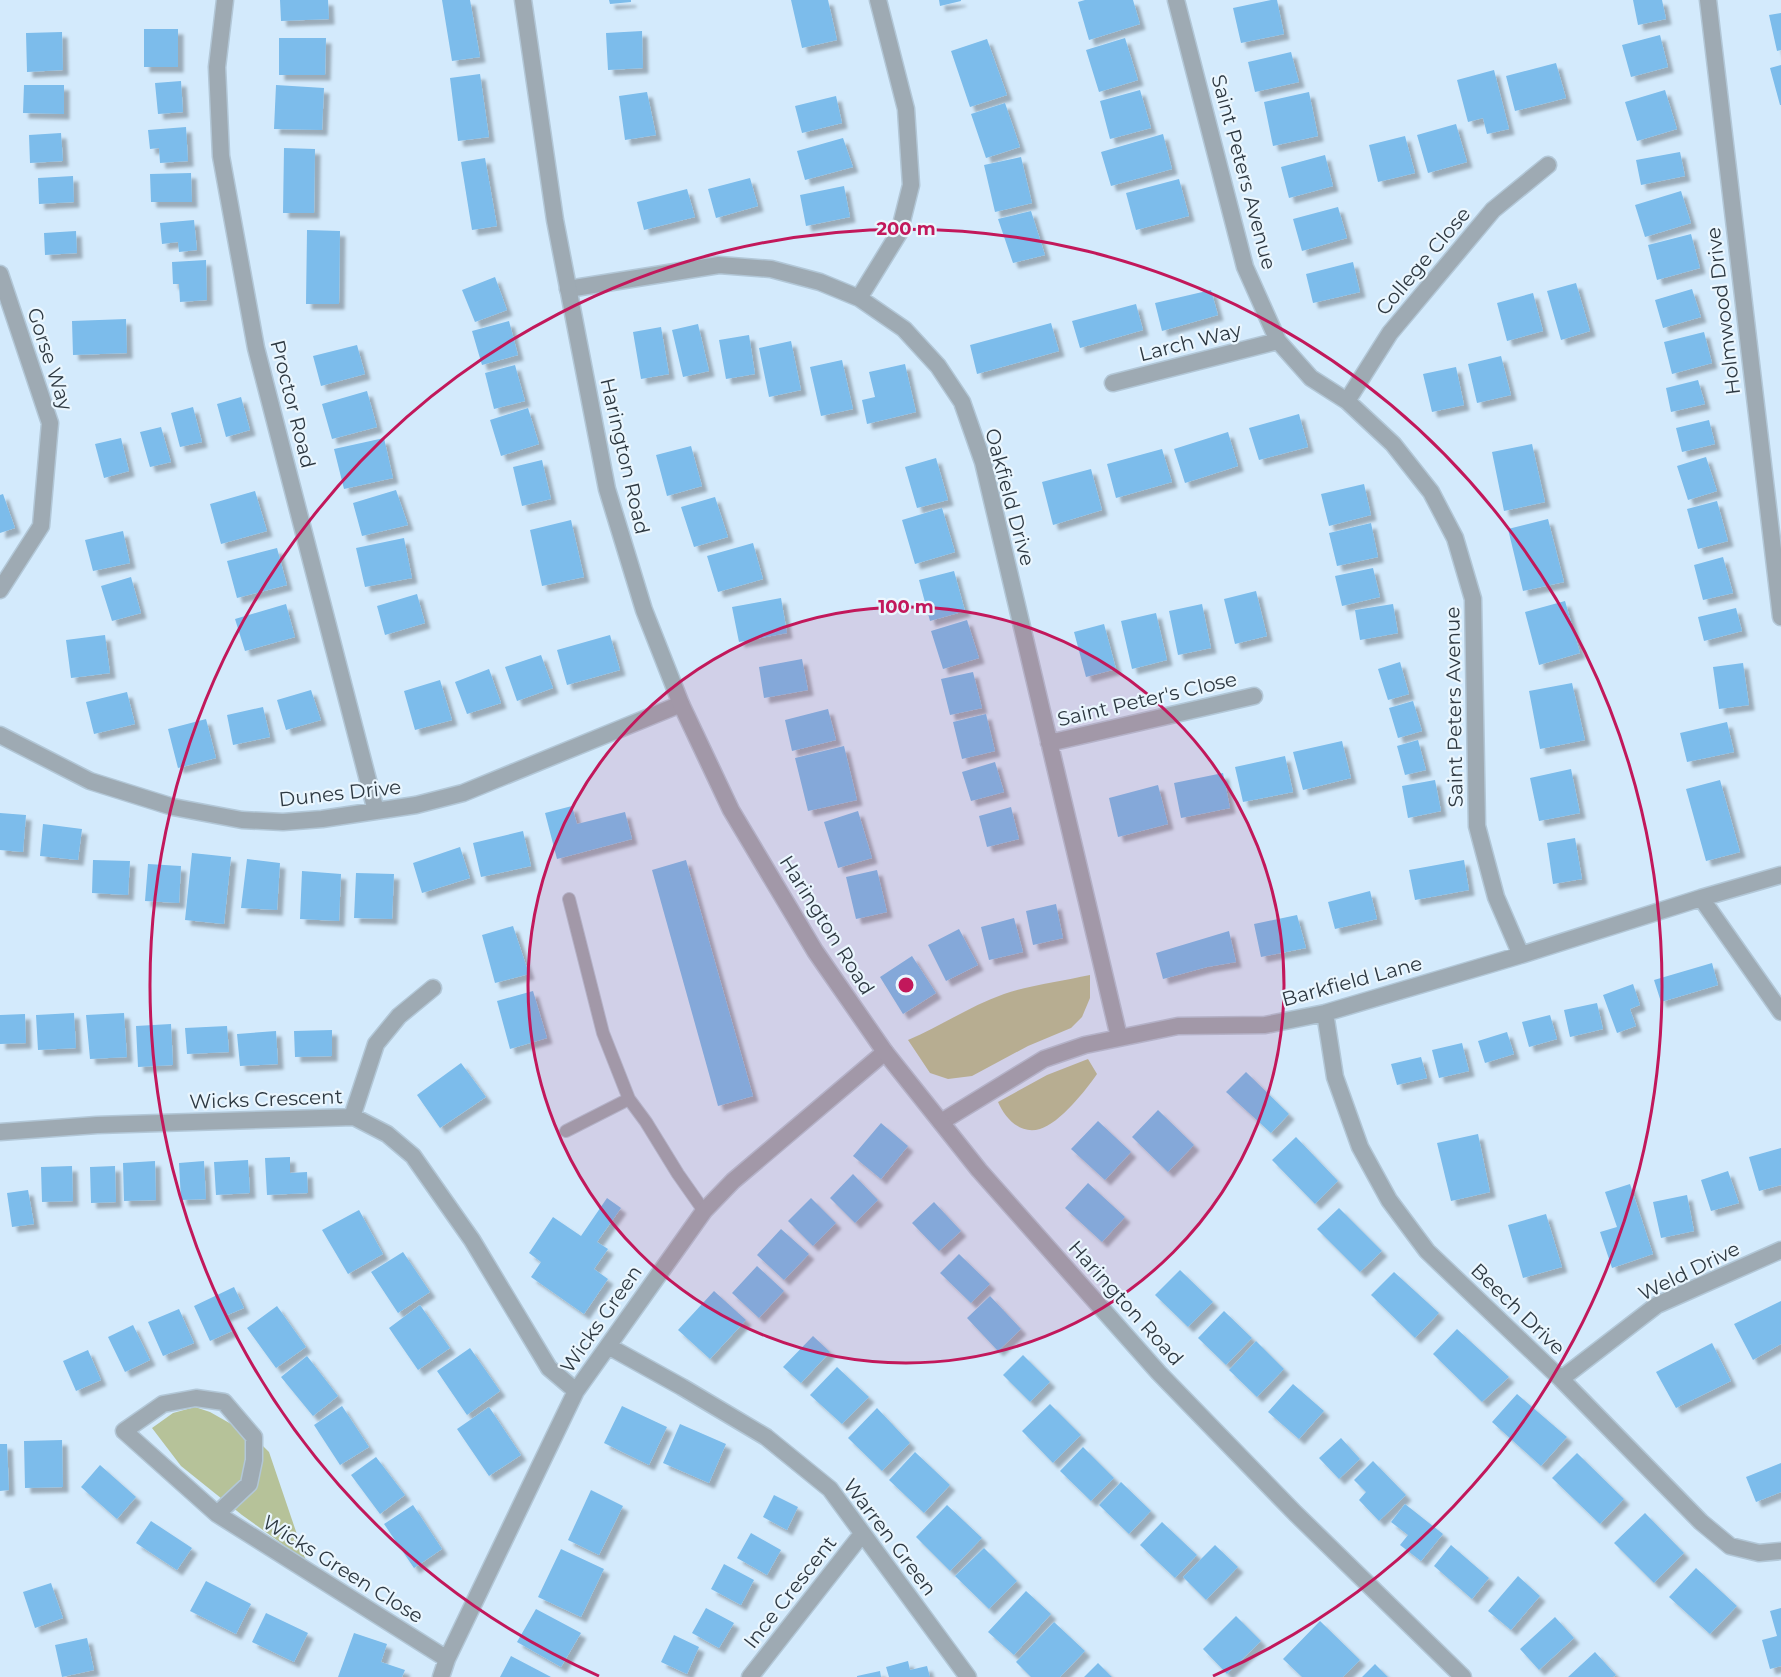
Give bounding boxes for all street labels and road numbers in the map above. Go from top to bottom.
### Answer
street label: Saint Peters Avenue [1206,72,1282,272]
street label: College Close [1371,202,1475,320]
street label: Holmwood Drive [1701,226,1745,396]
street label: Gorse Way [22,305,78,413]
street label: Larch Way [1136,318,1244,366]
street label: Proctor Road [265,337,321,471]
street label: Harington Road [595,375,655,537]
street label: Oakfield Drive [980,426,1040,568]
street label: Saint Peters Avenue [1440,606,1468,808]
street label: Saint Peter's Close [1055,667,1239,731]
street label: Dunes Drive [278,775,402,811]
street label: Harington Road [774,851,880,999]
street label: Barkfield Lane [1279,951,1425,1011]
street label: Wicks Crescent [189,1084,343,1114]
street label: Harington Road [1064,1236,1188,1370]
street label: Weld Drive [1634,1236,1744,1306]
street label: Beech Drive [1466,1258,1570,1360]
street label: Wicks Green [555,1261,647,1377]
street label: Warren Green [838,1474,942,1600]
street label: Wicks Green Close [258,1510,428,1628]
street label: Ince Crescent [739,1531,841,1653]

